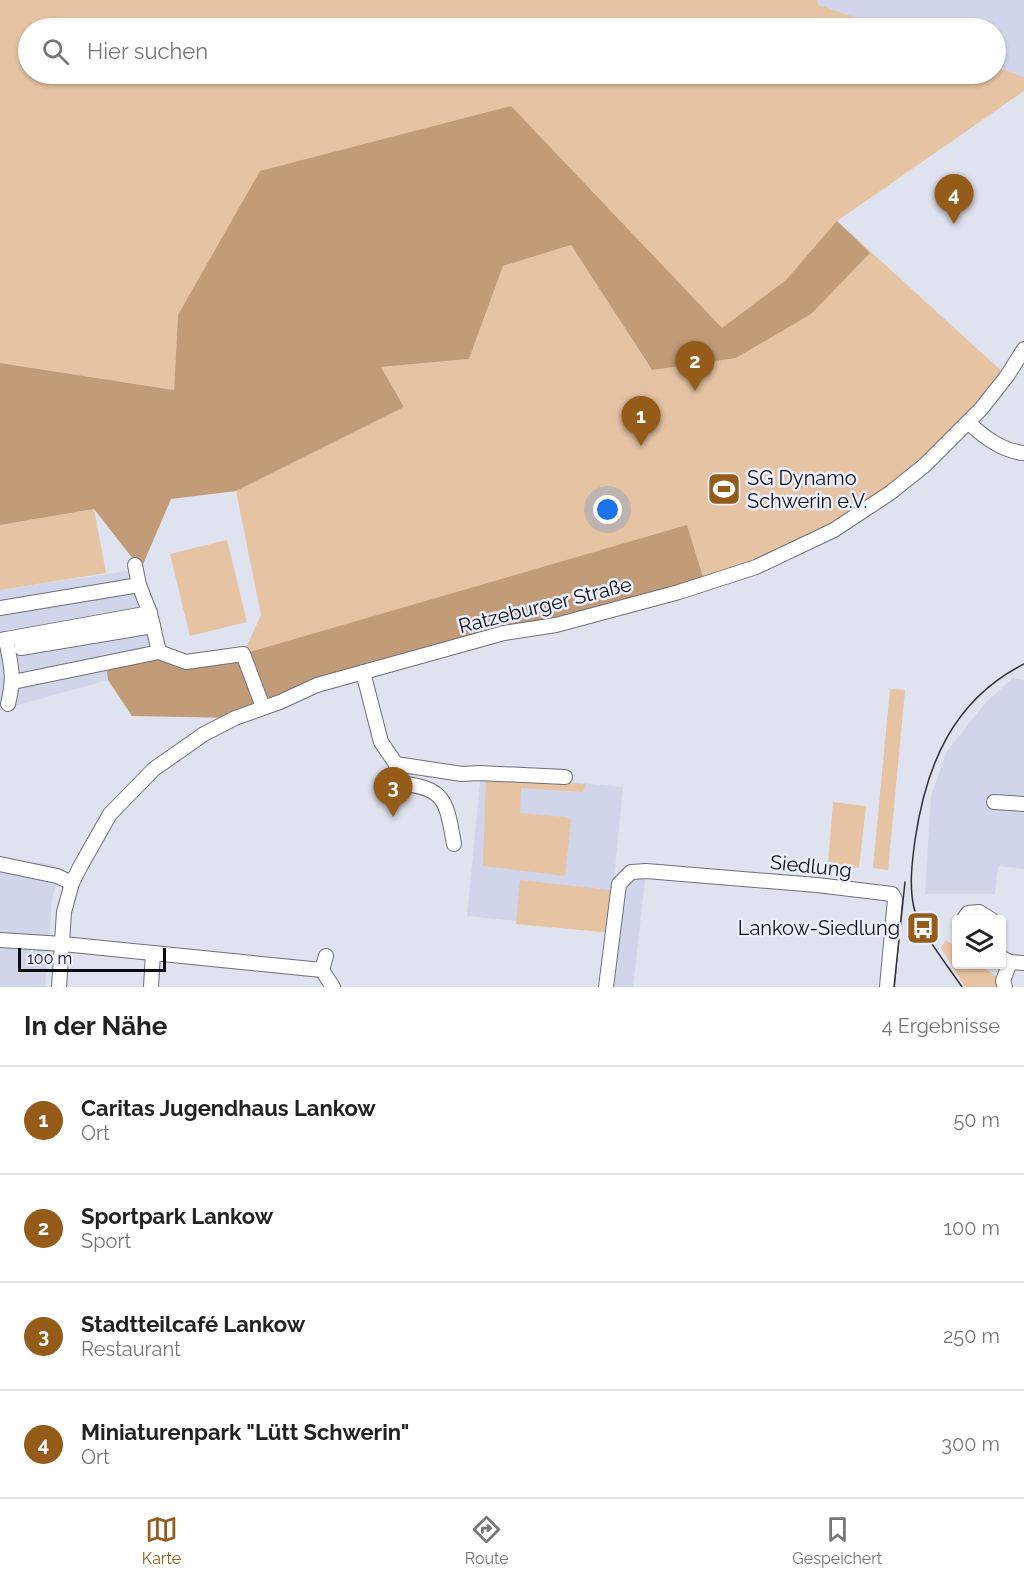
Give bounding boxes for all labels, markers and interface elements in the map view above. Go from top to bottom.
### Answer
search box [18,18,1006,84]
icon: search [39,35,72,68]
text: Hier suchen [87,38,208,64]
pin: 4 [934,174,974,224]
pin: 2 [676,342,714,391]
pin: 1 [622,396,660,446]
place label: SG Dynamo Schwerin e.V. [747,466,867,513]
sports icon: SG Dynamo Schwerin e.V. [706,471,742,507]
your location [593,495,622,524]
street label: Ratzeburger Straße [456,572,634,638]
pin: 3 [374,768,412,817]
street label: Siedlung [769,850,853,882]
bus stop icon: Lankow-Siedlung [905,910,941,946]
map controls [952,915,1006,969]
button: layers [952,915,1006,969]
place label: Lankow-Siedlung [738,916,900,940]
scale bar [18,945,166,972]
text: 100 m [27,949,72,968]
text: In der Nähe [24,1011,167,1041]
text: 4 Ergebnisse [882,1014,1000,1038]
text: Caritas Jugendhaus Lankow [81,1095,376,1121]
text: 1 [39,1108,48,1132]
text: 50 m [953,1108,1000,1132]
text: Ort [81,1121,110,1145]
text: Sportpark Lankow [81,1203,273,1229]
text: 2 [38,1216,49,1240]
text: 100 m [943,1216,1000,1240]
text: Sport [81,1229,131,1253]
text: Stadtteilcafé Lankow [81,1311,305,1337]
text: 3 [38,1324,49,1348]
text: 250 m [943,1324,1000,1348]
text: Restaurant [81,1337,181,1361]
text: Miniaturenpark "Lütt Schwerin" [81,1419,409,1445]
text: 4 [38,1432,49,1456]
text: 300 m [941,1432,1000,1456]
text: Ort [81,1445,110,1469]
tab: Karte [142,1513,181,1568]
tab: Route [465,1513,509,1568]
tab: Gespeichert [792,1513,882,1568]

